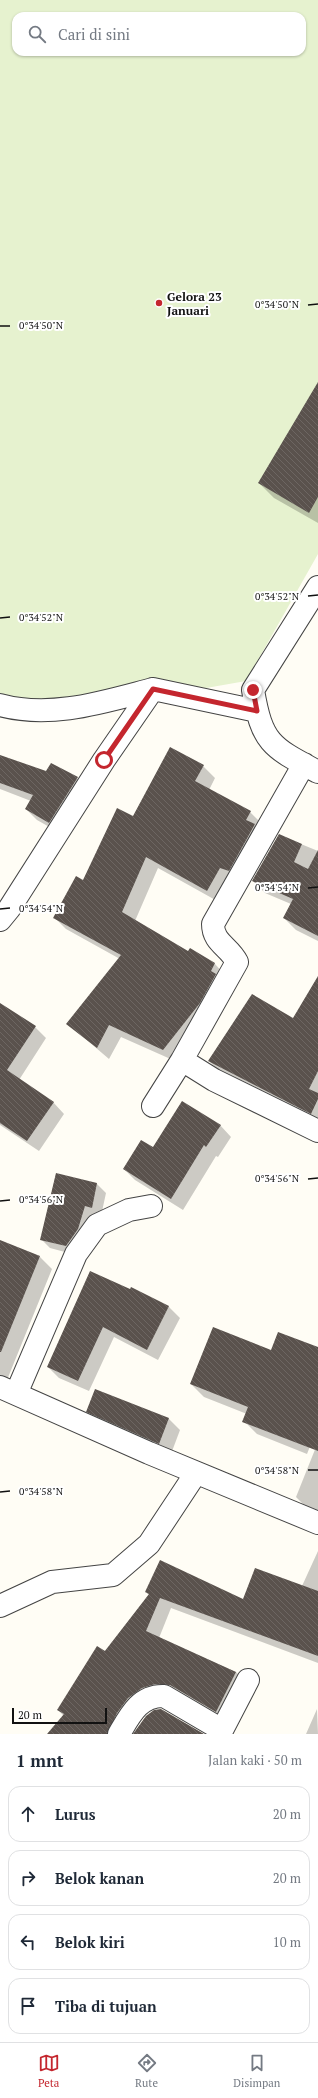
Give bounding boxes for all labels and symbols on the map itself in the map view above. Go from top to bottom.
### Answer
place label: Gelora 23 Januari [167,289,222,318]
marker: Gelora 23 Januari [154,298,164,308]
text: 0°34'50"N [255,298,300,311]
text: 0°34'50"N [19,319,64,332]
text: 0°34'52"N [255,590,300,603]
text: 0°34'52"N [19,611,64,624]
route end [244,681,262,699]
route start [95,751,113,769]
text: 0°34'54"N [255,881,300,894]
text: 0°34'54"N [19,902,64,915]
text: 0°34'56"N [255,1172,300,1185]
text: 0°34'56"N [19,1193,64,1206]
text: 0°34'58"N [255,1464,300,1477]
text: 0°34'58"N [19,1485,64,1498]
scale bar [12,1706,107,1725]

